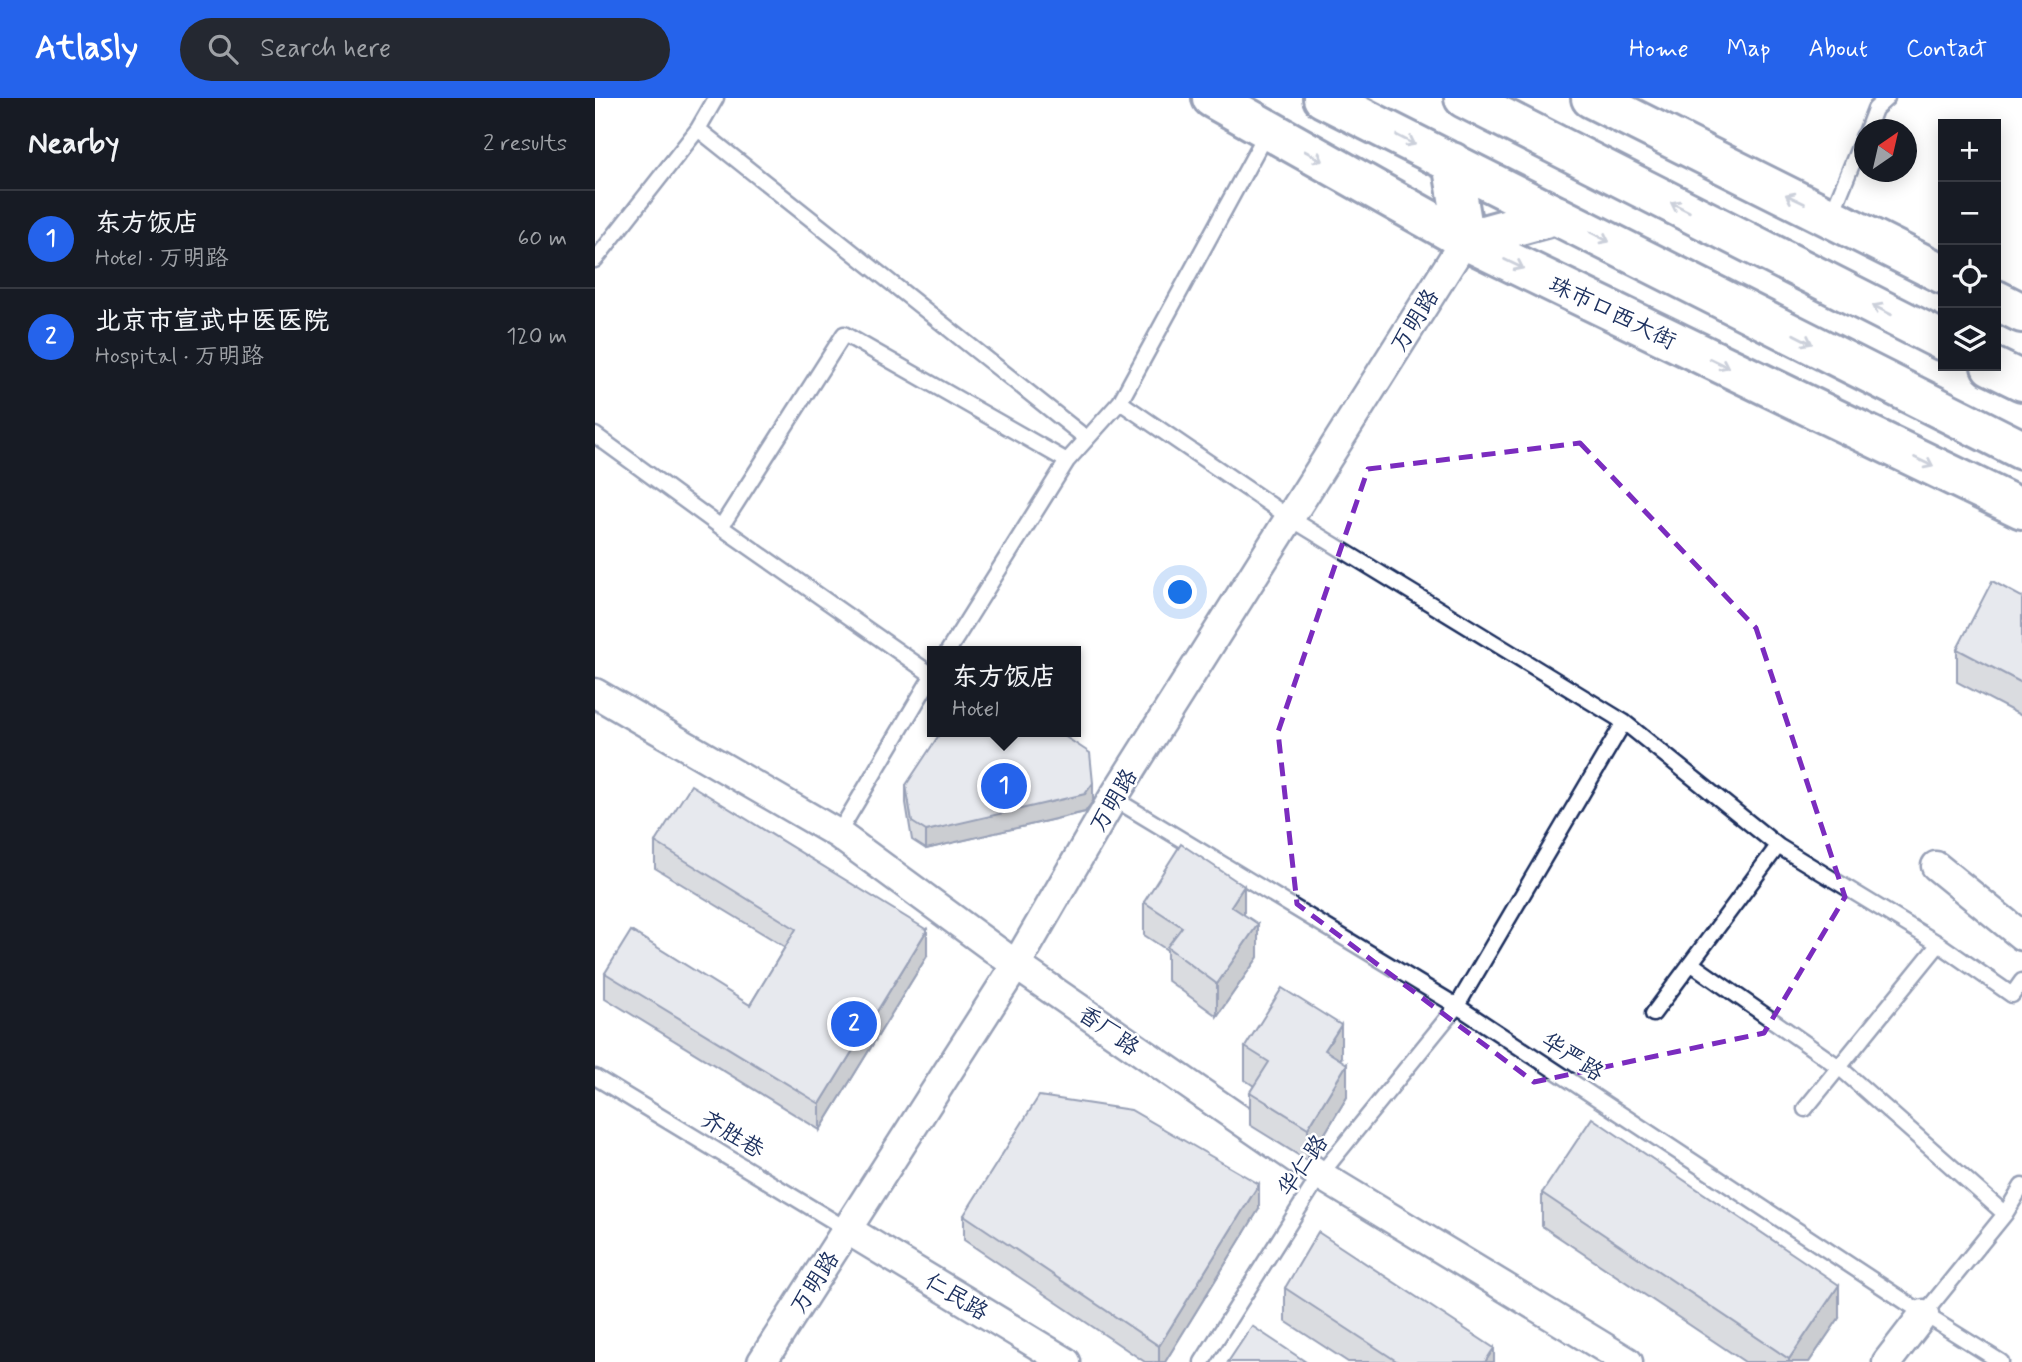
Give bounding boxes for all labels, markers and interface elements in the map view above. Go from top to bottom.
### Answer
search box [180,18,670,81]
text: Atlasly [35,27,138,71]
icon: search [204,30,242,68]
text: Search here [260,32,391,66]
text: Home [1629,34,1689,65]
text: Map [1727,34,1771,65]
text: About [1809,34,1868,65]
text: Contact [1906,34,1987,65]
north arrow [1854,119,1917,182]
map controls [1938,119,2001,371]
button: + [1938,119,2001,182]
text: Nearby [28,124,119,163]
text: 2 results [483,129,567,159]
one-way arrow [1395,133,1416,147]
one-way arrow [1303,150,1324,163]
button: − [1938,182,2001,245]
one-way arrow [1785,192,1806,206]
one-way arrow [1670,200,1691,214]
text: 东方饭店 [95,207,199,241]
text: 1 [46,224,56,254]
text: 60 m [518,224,567,254]
one-way arrow [1589,230,1610,244]
text: Hotel · 万明路 [95,244,229,274]
button: locate [1938,245,2001,308]
one-way arrow [1503,258,1524,271]
street label: 珠市口西大街 [1544,270,1681,358]
street label: 万明路 [1385,284,1447,358]
one-way arrow [1872,303,1893,317]
text: 北京市宣武中医医院 [95,305,329,339]
button: layers [1938,308,2001,371]
text: 2 [45,322,57,352]
text: 120 m [506,322,567,352]
one-way arrow [1792,333,1813,347]
text: Hospital · 万明路 [95,342,264,372]
one-way arrow [1708,357,1729,371]
one-way arrow [1913,456,1934,469]
your location [1163,575,1197,609]
popup [927,646,1081,737]
text: 东方饭店 [952,661,1056,695]
text: Hotel [952,695,999,725]
pin: 1 [981,760,1027,812]
street label: 万明路 [1084,764,1145,838]
pin: 2 [831,998,877,1050]
street label: 香厂路 [1071,1000,1145,1064]
street label: 华严路 [1535,1026,1609,1089]
street label: 齐胜巷 [695,1105,770,1167]
street label: 华仁路 [1272,1129,1336,1203]
street label: 万明路 [784,1246,847,1320]
street label: 仁民路 [919,1267,993,1328]

